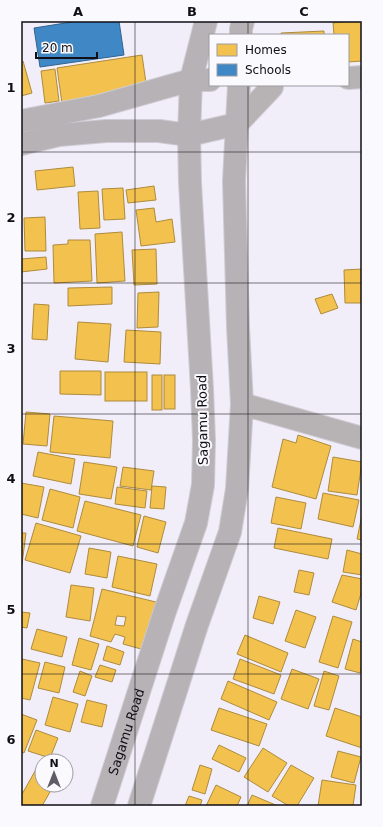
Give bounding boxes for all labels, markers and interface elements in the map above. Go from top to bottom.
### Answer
text: A [73,4,83,19]
text: B [187,4,197,19]
text: C [299,4,309,19]
scale bar [36,34,97,60]
legend [209,34,349,86]
text: 20 m [42,41,73,55]
text: Homes [245,43,287,57]
text: Schools [245,63,291,77]
text: 1 [6,80,16,95]
text: 2 [6,210,16,225]
text: 3 [6,341,16,356]
street label: Sagamu Road [194,375,211,465]
text: 4 [6,471,16,486]
text: 5 [6,602,16,617]
street label: Sagamu Road [105,687,147,777]
text: 6 [6,732,16,747]
north arrow [34,753,74,793]
text: N [49,757,59,770]

